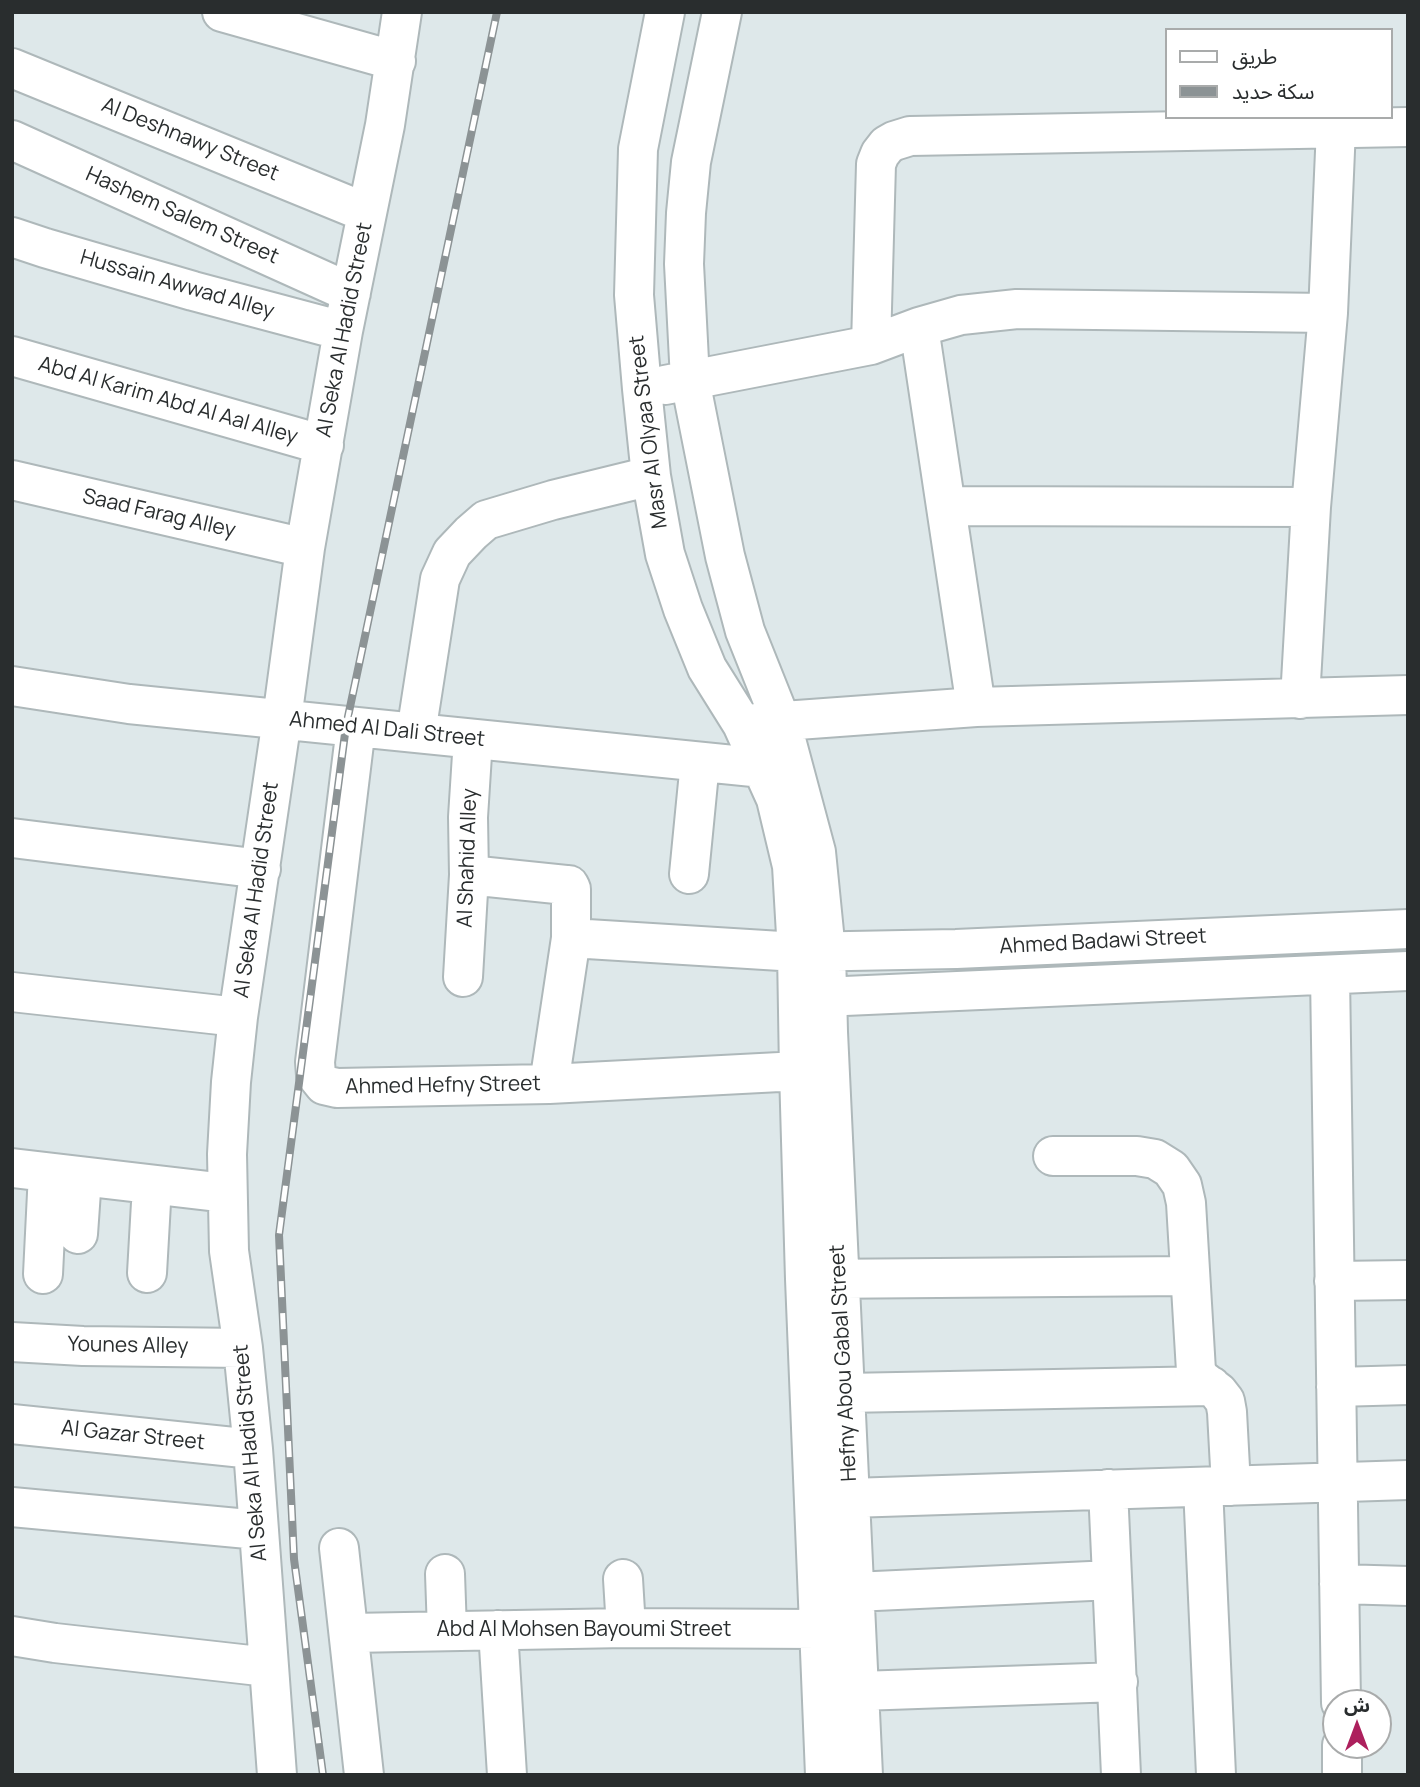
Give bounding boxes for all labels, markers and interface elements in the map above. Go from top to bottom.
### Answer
legend [1164,28,1392,119]
text: طريق [1232,42,1277,70]
text: سكة حديد [1232,77,1315,105]
street label: Al Deshnawy Street [98,93,282,187]
street label: Hashem Salem Street [82,162,282,270]
street label: Al Seka Al Hadid Street [312,221,378,439]
street label: Hussain Awwad Alley [77,245,277,325]
street label: Masr Al Olyaa Street [625,334,673,530]
street label: Abd Al Karim Abd Al Aal Alley [35,352,301,450]
street label: Saad Farag Alley [80,484,238,544]
street label: Ahmed Al Dali Street [288,707,486,753]
street label: Al Seka Al Hadid Street [229,780,285,1000]
street label: Al Shahid Alley [453,788,483,928]
street label: Ahmed Badawi Street [999,924,1207,960]
street label: Ahmed Hefny Street [345,1072,541,1100]
street label: Hefny Abou Gabal Street [825,1244,863,1482]
street label: Younes Alley [67,1332,189,1360]
street label: Al Seka Al Hadid Street [229,1343,273,1563]
street label: Al Gazar Street [60,1416,206,1456]
street label: Abd Al Mohsen Bayoumi Street [436,1617,732,1643]
north arrow [1322,1689,1392,1759]
text: ش [1344,1692,1370,1718]

